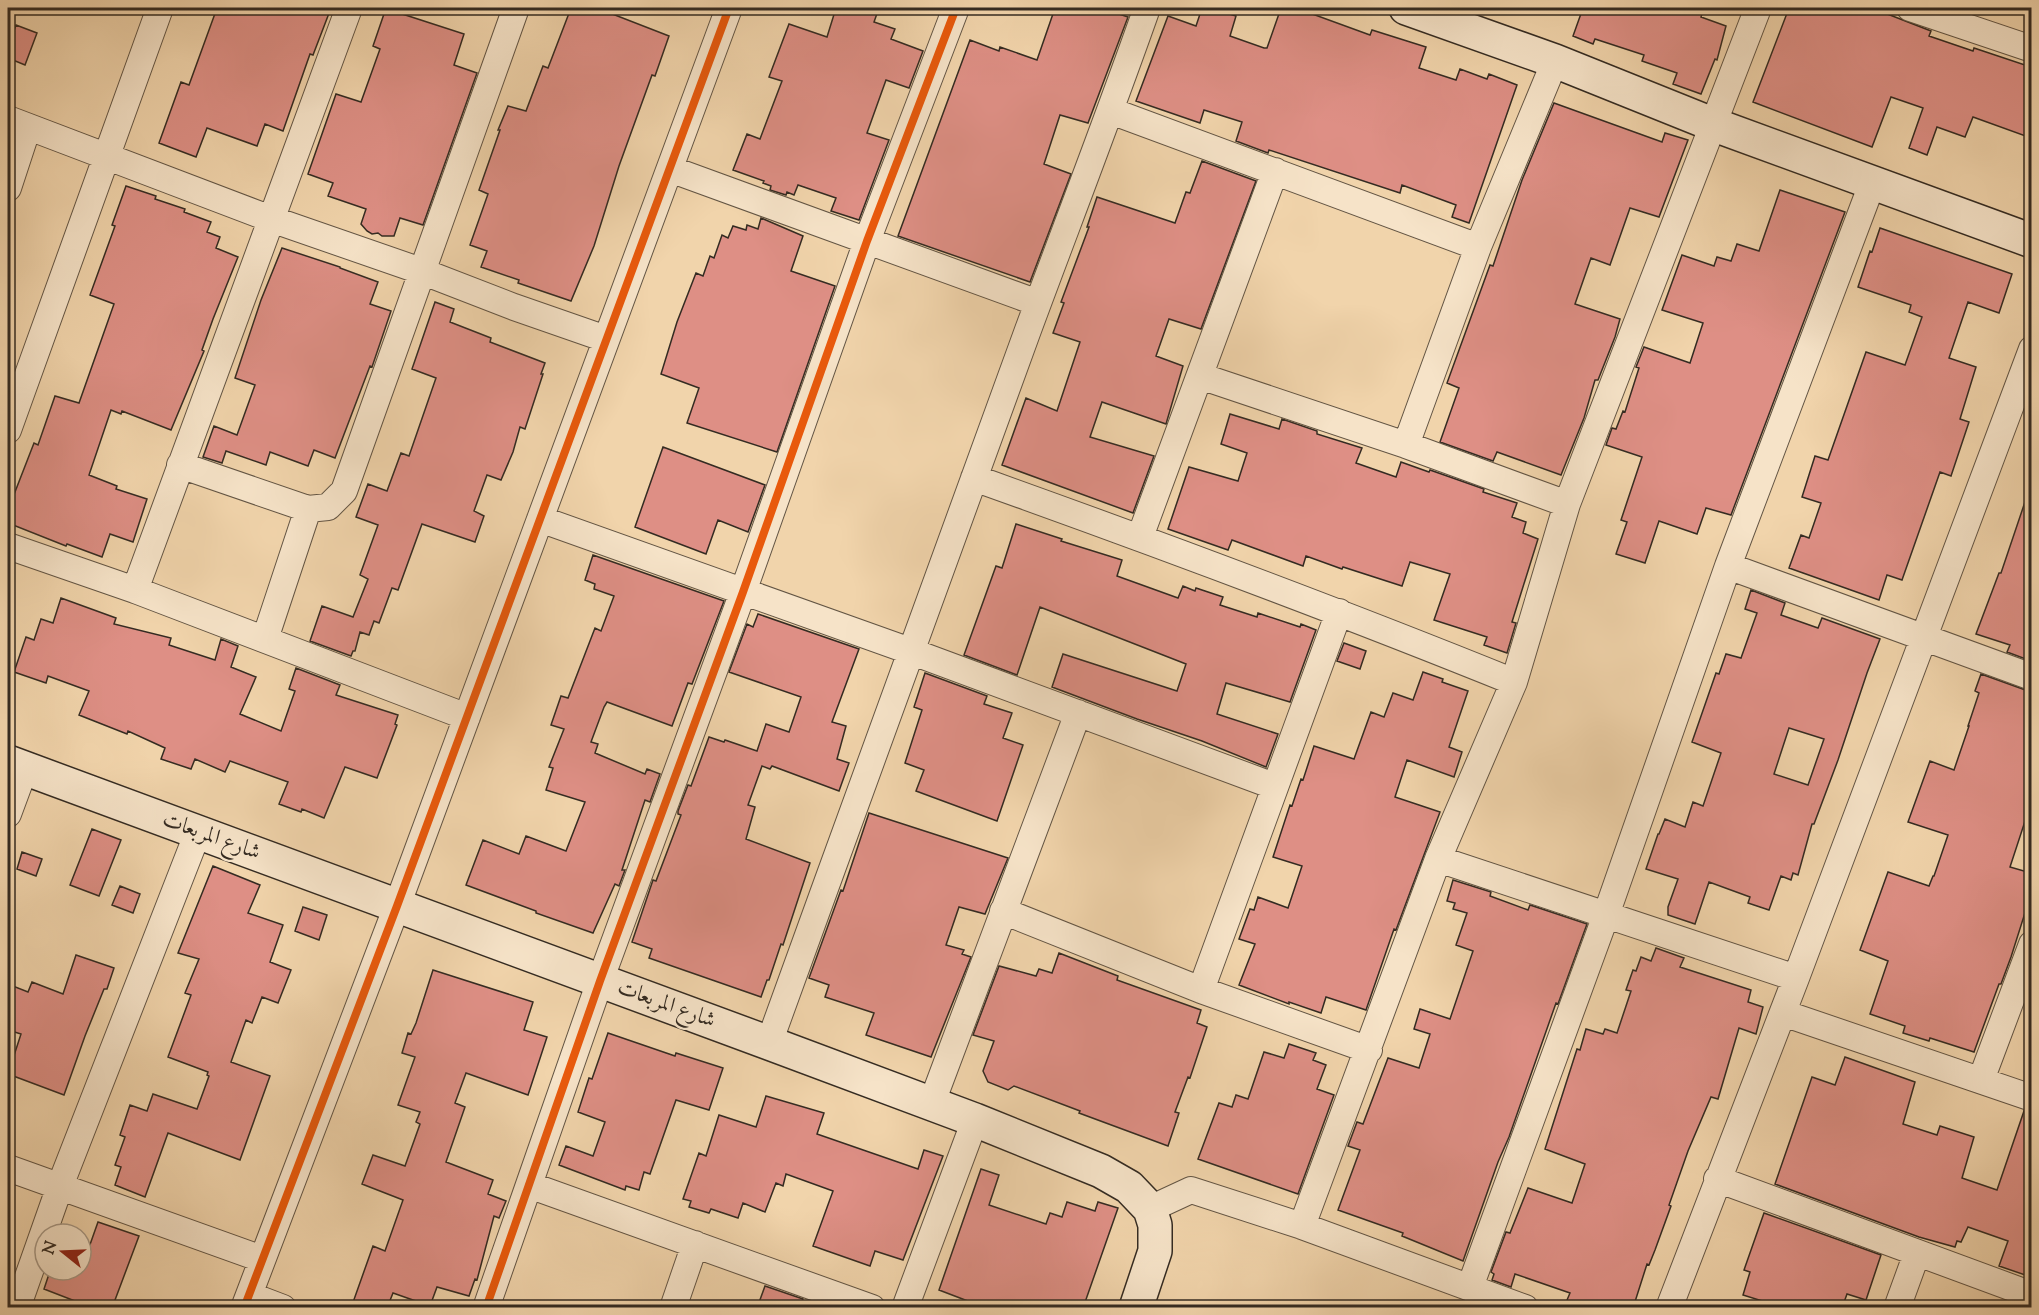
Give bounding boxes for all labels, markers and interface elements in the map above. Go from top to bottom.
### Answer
street label: شارع المربعات [157,804,265,870]
street label: شارع المربعات [612,972,720,1038]
north arrow [33,1222,93,1282]
text: N [38,1238,64,1258]

